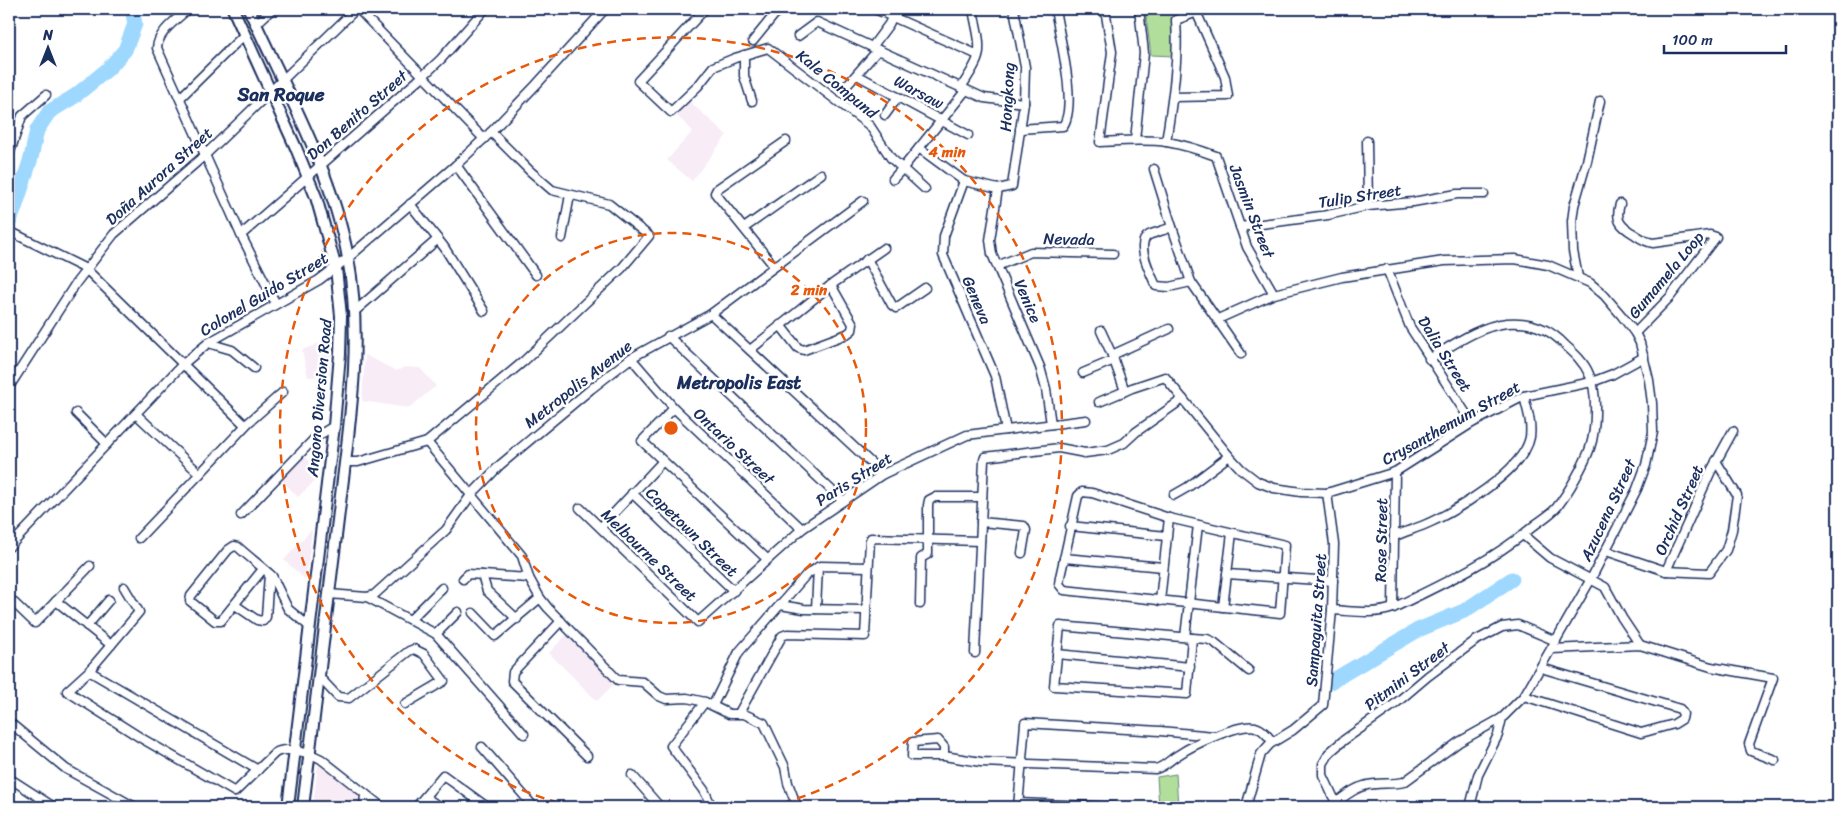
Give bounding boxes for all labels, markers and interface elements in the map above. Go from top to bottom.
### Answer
north arrow [22,22,72,72]
scale bar [1664,22,1787,54]
text: N [42,23,53,48]
text: 100 m [1672,27,1713,53]
street label: Kale Compund [789,42,886,127]
street label: Don Benito Street [300,62,415,168]
street label: Hongkong [991,62,1023,132]
street label: Warsaw [889,67,949,117]
district label: San Roque [236,78,325,111]
street label: Doña Aurora Street [98,119,220,233]
text: 4 min [927,139,966,165]
street label: Jasmin Street [1220,159,1283,263]
street label: Tulip Street [1316,175,1404,217]
street label: Nevada [1043,224,1095,254]
street label: Gumamela Loop [1620,224,1712,326]
street label: Colonel Guido Street [194,244,334,344]
street label: Geneva [954,271,1000,329]
street label: Venice [1006,275,1050,328]
text: 2 min [790,277,828,303]
street label: Dalia Street [1410,310,1480,398]
street label: Angono Diversion Road [298,316,340,479]
street label: Metropolis Avenue [517,332,639,436]
district label: Metropolis East [676,367,801,399]
street label: Crysanthemum Street [1376,373,1526,473]
street label: Ontario Street [686,400,782,492]
centre of rings [662,419,680,437]
street label: Paris Street [810,444,898,514]
street label: Azucena Street [1571,453,1645,567]
street label: Orchid Street [1646,460,1712,560]
street label: Capetown Street [639,480,745,584]
street label: Rose Street [1366,498,1396,582]
street label: Melbourne Street [594,501,704,609]
street label: Sampaguita Street [1297,552,1335,688]
street label: Pitmini Street [1358,634,1457,718]

